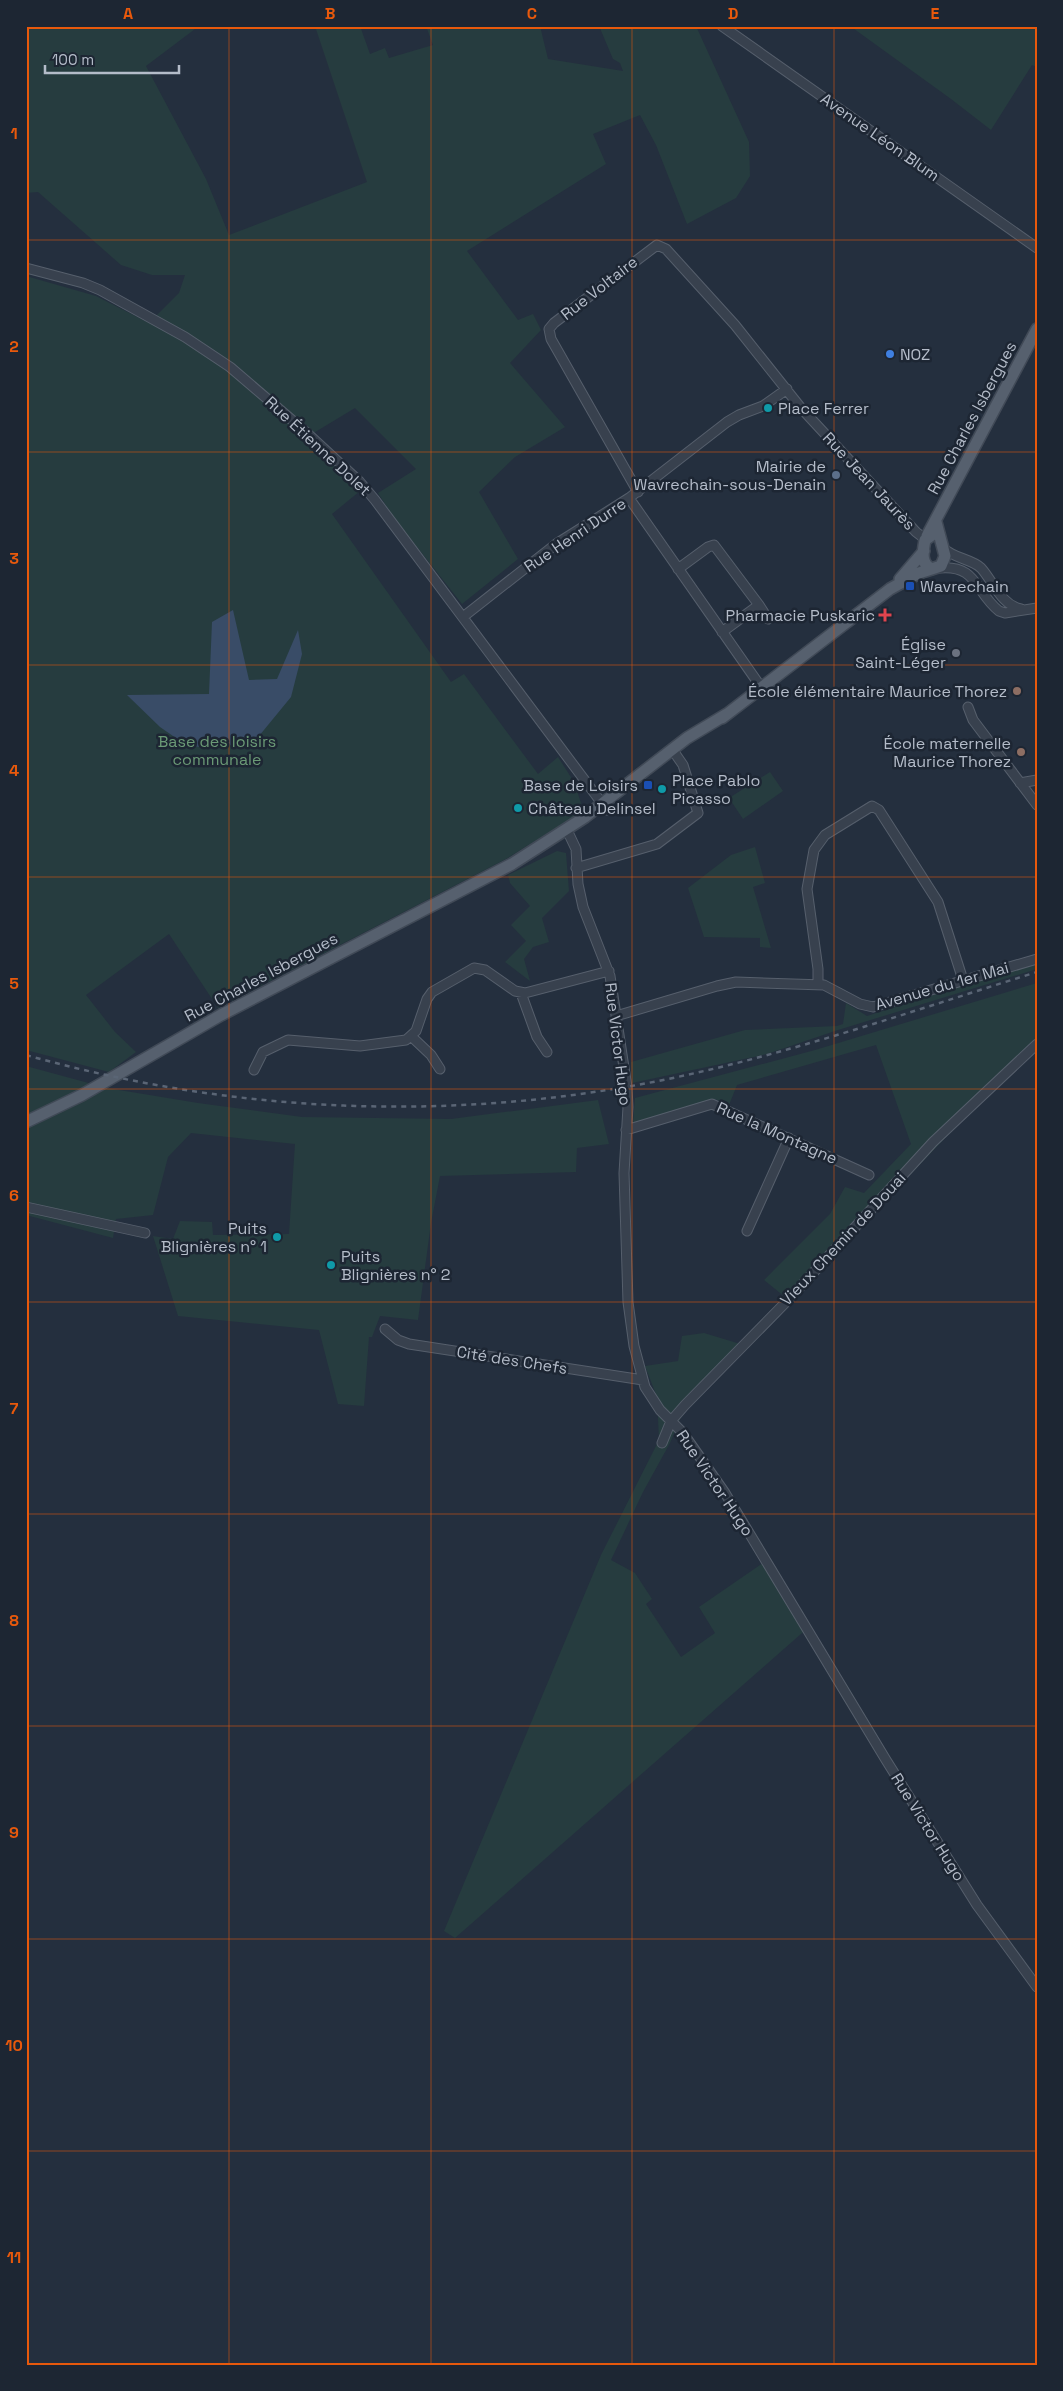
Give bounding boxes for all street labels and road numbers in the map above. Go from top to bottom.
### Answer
street label: Avenue Léon Blum [816,88,944,186]
street label: Rue Voltaire [556,251,642,325]
street label: Rue Charles Isbergues [923,338,1021,498]
street label: Rue Étienne Dolet [261,391,375,501]
street label: Rue Jean Jaurès [818,428,920,534]
street label: Rue Henri Durre [520,493,630,577]
street label: Rue Charles Isbergues [181,928,341,1026]
street label: Avenue du 1er Mai [873,957,1011,1015]
street label: Rue Victor Hugo [600,981,636,1107]
street label: Rue la Montagne [713,1097,841,1169]
street label: Vieux Chemin de Douai [776,1168,910,1310]
street label: Cité des Chefs [455,1341,569,1379]
street label: Rue Victor Hugo [672,1426,758,1540]
street label: Rue Victor Hugo [886,1769,970,1885]

